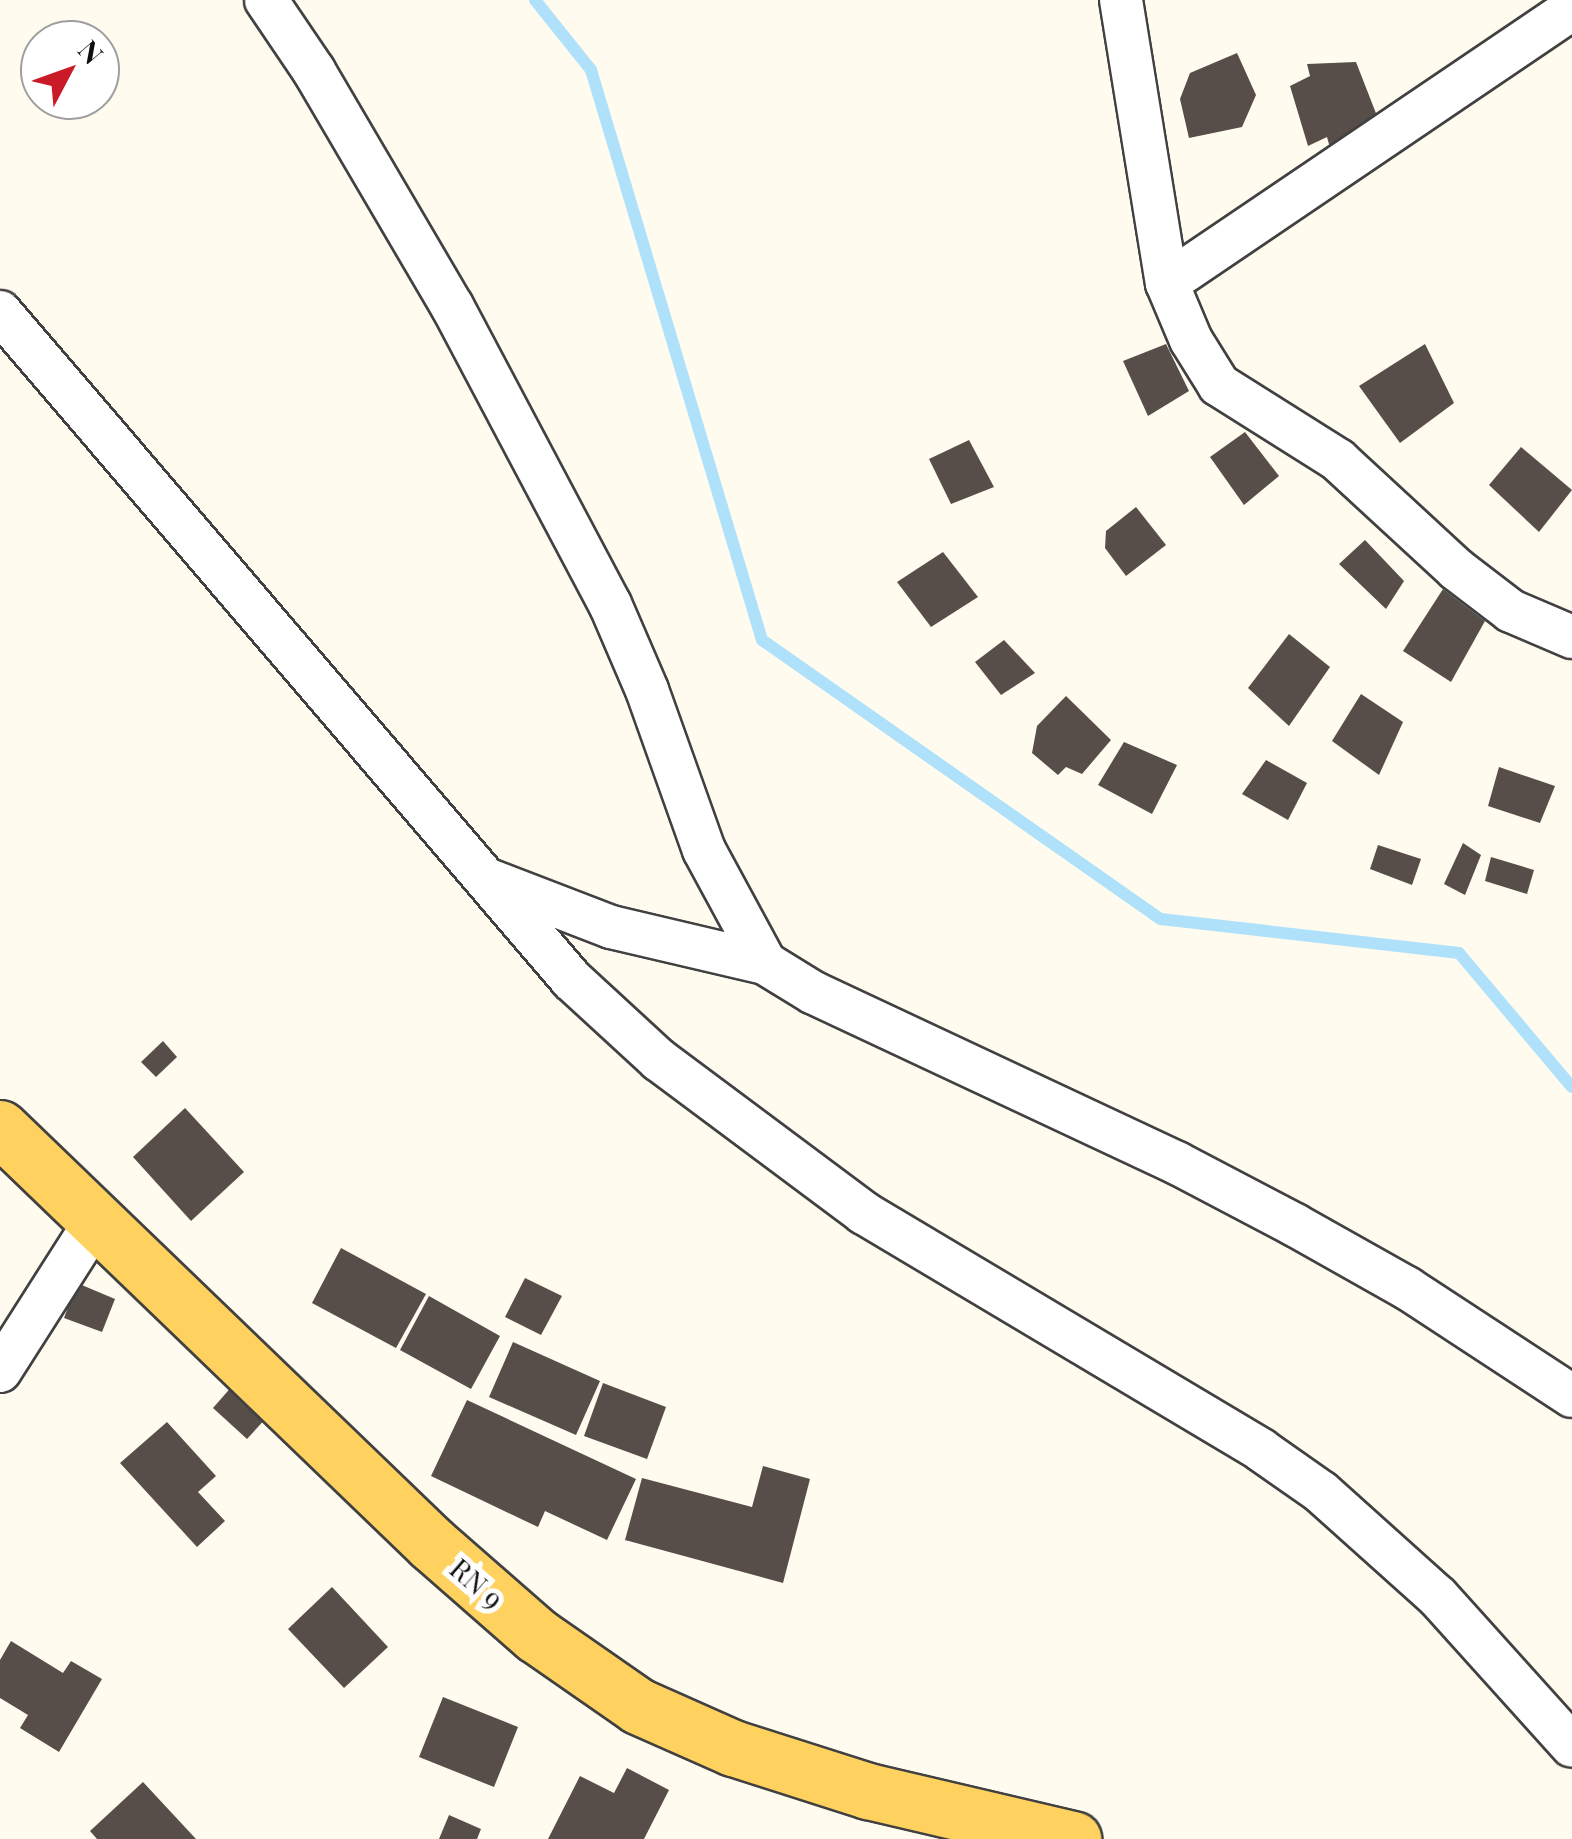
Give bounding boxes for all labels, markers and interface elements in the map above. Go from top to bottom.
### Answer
north arrow [20,20,120,120]
text: N [71,32,112,71]
street label: RN 9 [444,1551,510,1615]

